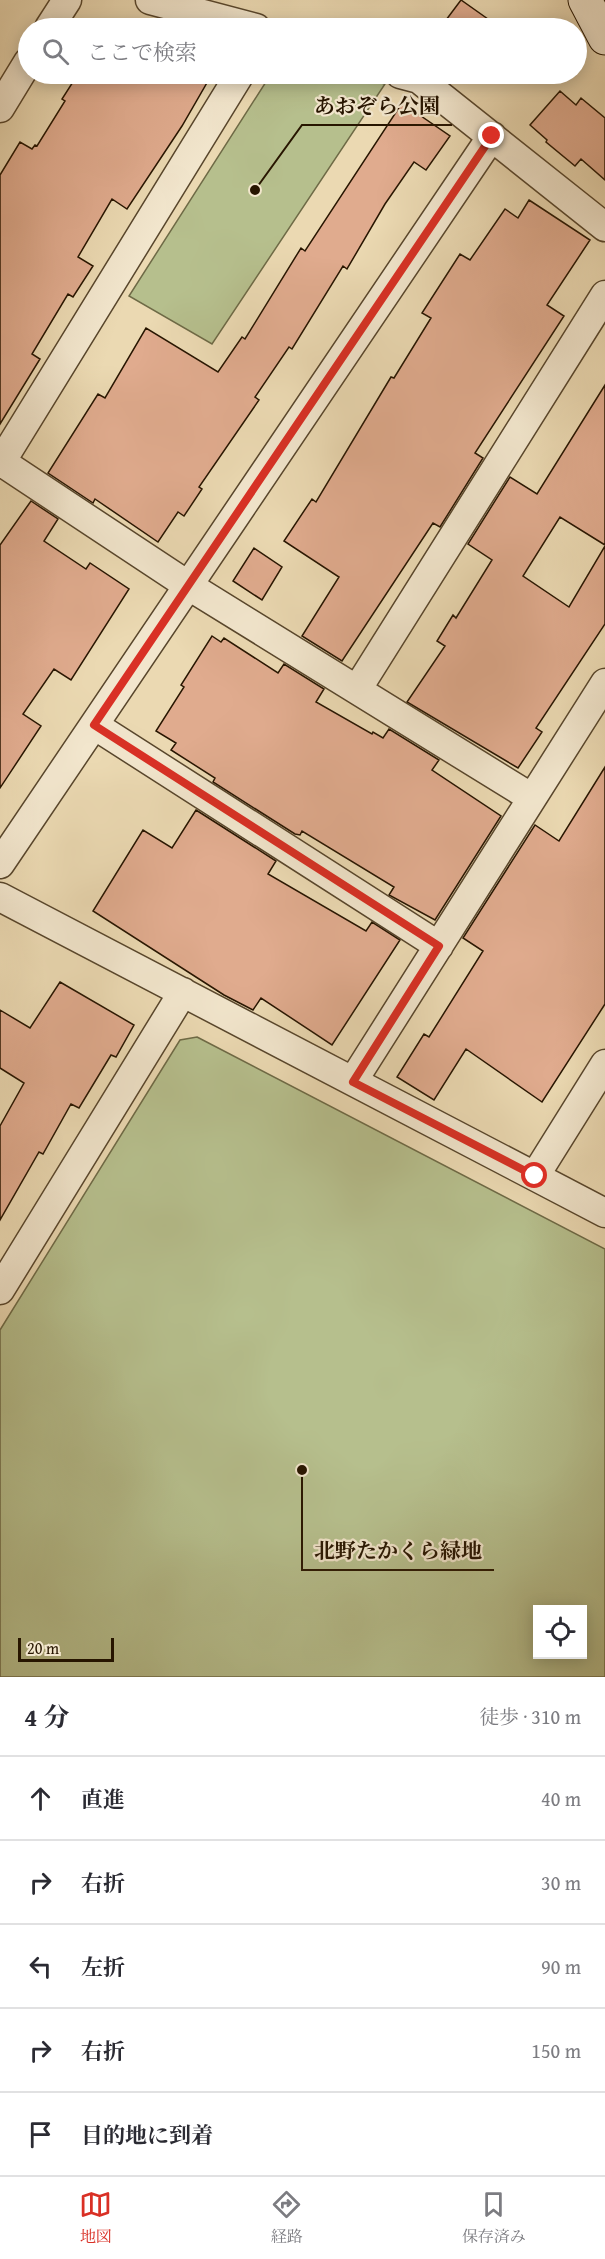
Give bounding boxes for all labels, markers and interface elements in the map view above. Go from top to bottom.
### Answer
search box [18,18,587,84]
icon: search [39,35,72,68]
text: ここで検索 [87,36,197,68]
callout: あおぞら公園 [302,86,452,125]
text: あおぞら公園 [314,90,440,121]
route end [478,122,504,148]
route start [521,1162,547,1188]
callout: 北野たかくら緑地 [302,1531,494,1570]
text: 北野たかくら緑地 [314,1535,482,1566]
map controls [533,1605,587,1659]
button: locate [533,1605,587,1659]
scale bar [18,1635,114,1662]
text: 20 m [27,1636,59,1660]
text: 4 分 [24,1697,69,1736]
text: 徒歩 · 310 m [479,1702,581,1731]
icon: ahead [24,1782,57,1815]
text: 直進 [81,1783,125,1815]
text: 40 m [541,1784,581,1813]
icon: right [24,1866,57,1899]
text: 右折 [81,1867,125,1899]
text: 30 m [541,1868,581,1897]
icon: left [24,1950,57,1983]
text: 左折 [81,1951,125,1983]
text: 90 m [541,1952,581,1981]
icon: right [24,2034,57,2067]
text: 右折 [81,2035,125,2067]
text: 150 m [531,2036,581,2065]
icon: arrive [24,2118,57,2151]
text: 目的地に到着 [81,2119,213,2151]
tab: 地図 [79,2188,112,2248]
tab: 経路 [270,2188,303,2248]
tab: 保存済み [462,2188,526,2248]

